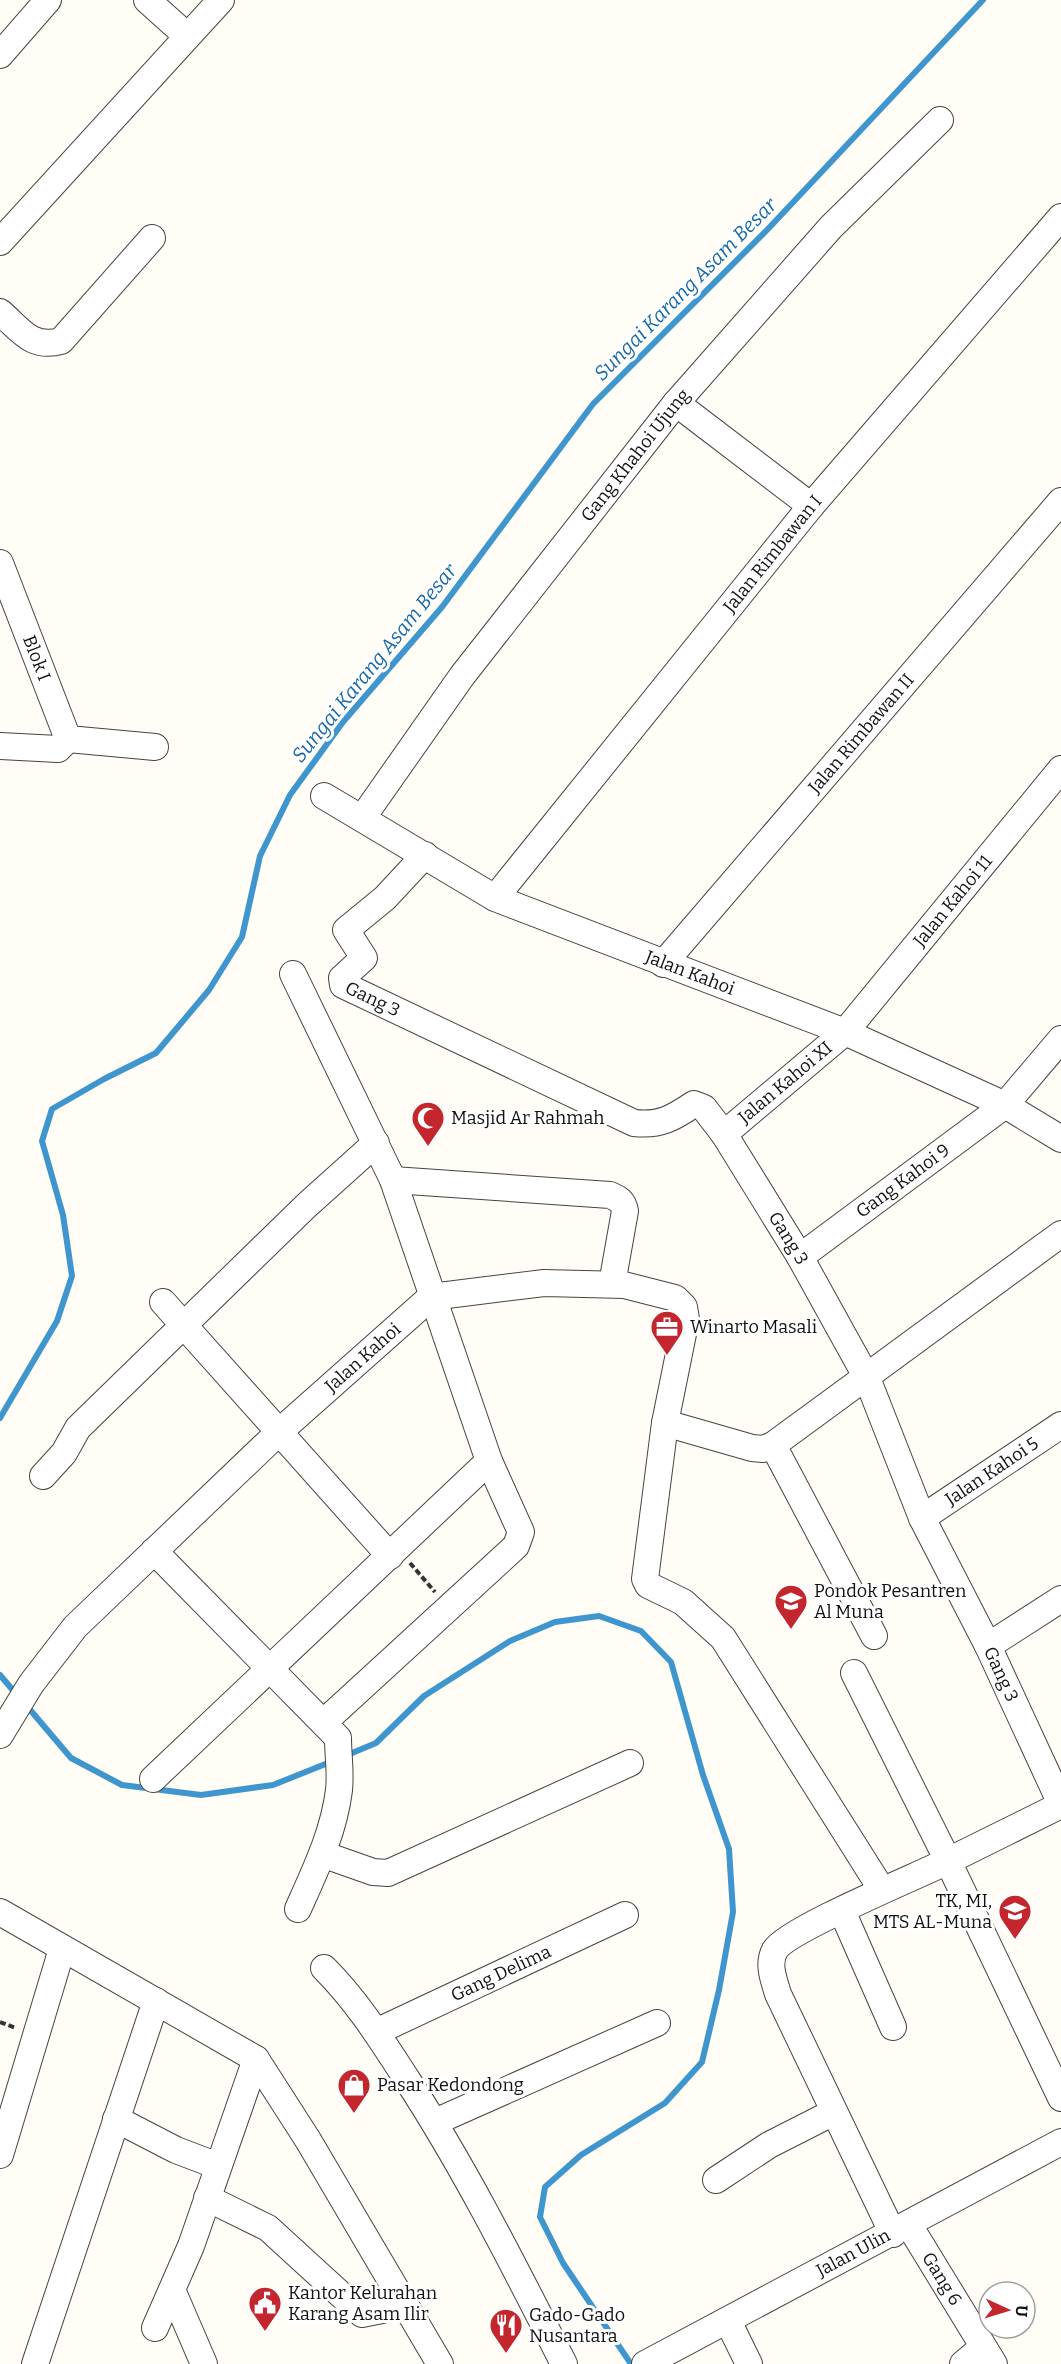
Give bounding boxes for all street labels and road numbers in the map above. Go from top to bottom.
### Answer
street label: Gang Khahoi Ujung [576,384,694,526]
street label: Jalan Rimbawan I [718,491,826,618]
street label: Blok I [18,632,56,684]
street label: Jalan Rimbawan II [803,669,919,799]
street label: Jalan Kahoi 11 [908,850,997,952]
street label: Jalan Kahoi [641,945,738,1000]
street label: Gang 3 [342,977,404,1021]
street label: Jalan Kahoi XI [733,1037,837,1129]
street label: Gang Kahoi 9 [852,1139,954,1223]
street label: Gang 3 [764,1208,813,1268]
street label: Jalan Kahoi [320,1318,405,1398]
street label: Jalan Kahoi 5 [940,1432,1043,1511]
street label: Gang 3 [979,1643,1023,1705]
street label: Gang Delima [447,1940,555,2006]
street label: Jalan Ulin [812,2224,895,2282]
street label: Gang 6 [917,2248,967,2309]

